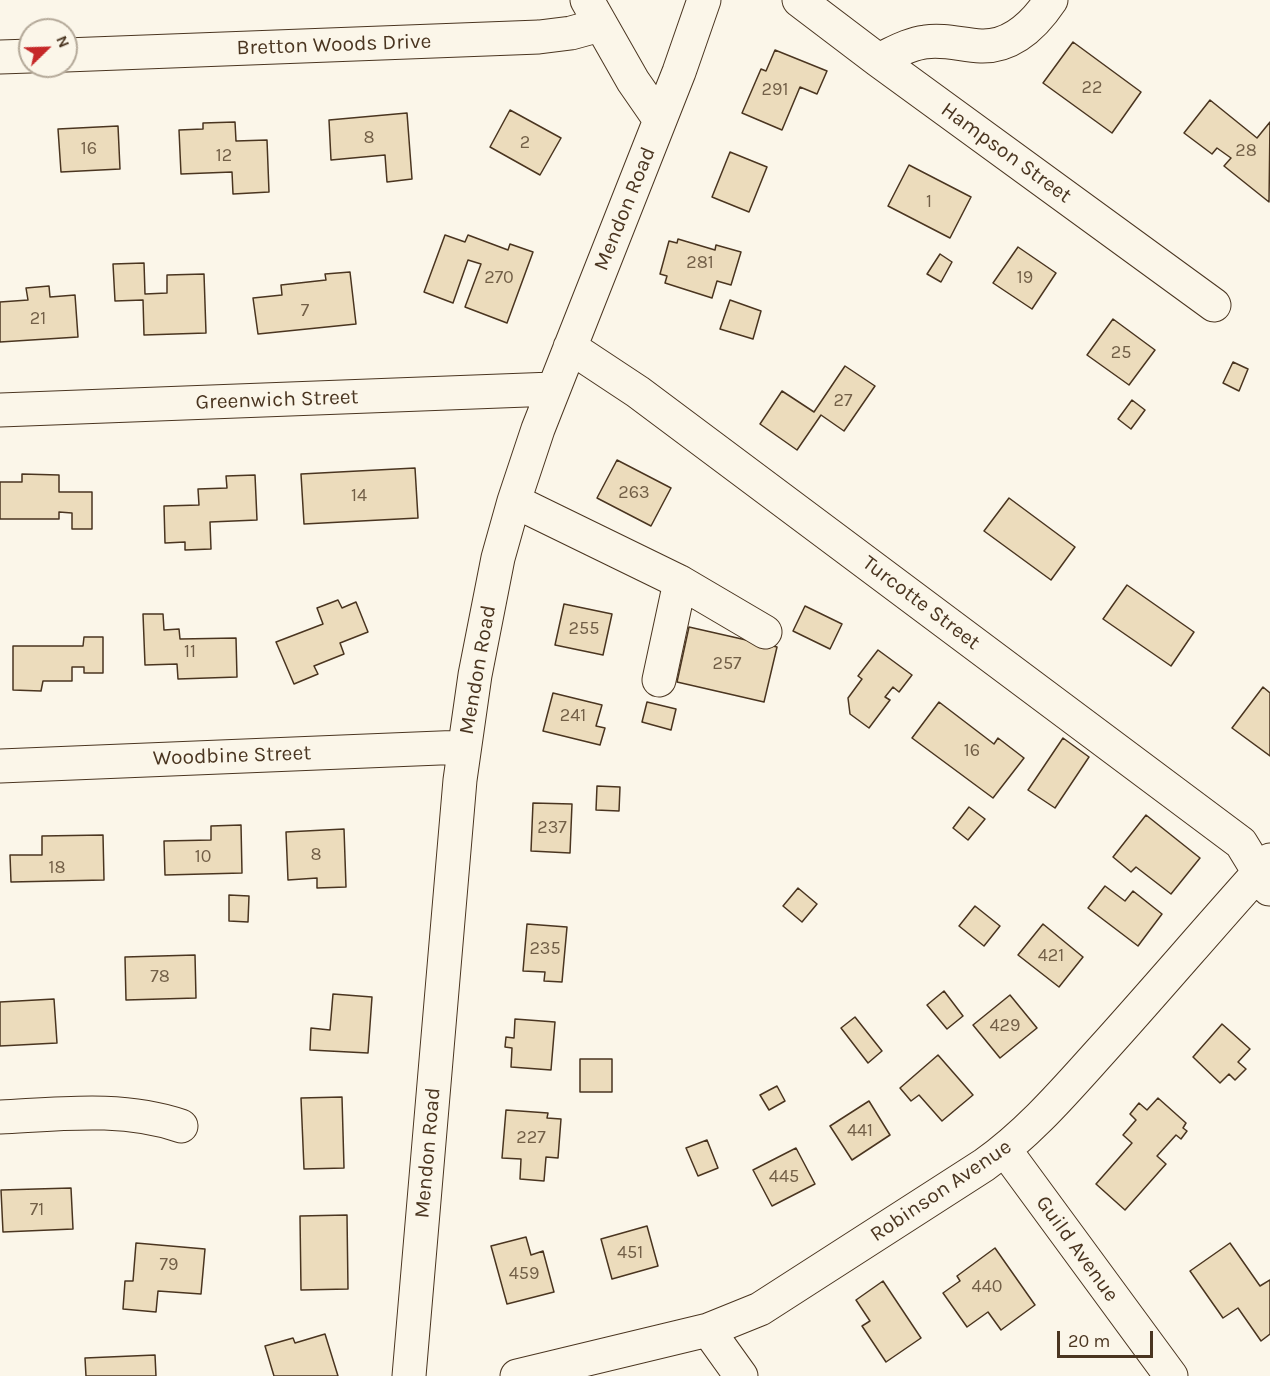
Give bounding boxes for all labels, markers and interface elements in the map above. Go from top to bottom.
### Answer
north arrow [18,18,78,78]
street label: Bretton Woods Drive [236,29,432,61]
text: N [52,33,74,51]
house number: 22 [1082,77,1102,99]
house number: 291 [762,79,788,101]
street label: Hampson Street [936,97,1076,209]
house number: 8 [363,127,375,149]
house number: 2 [520,132,530,154]
house number: 16 [81,138,97,160]
house number: 28 [1235,140,1257,162]
street label: Mendon Road [589,143,661,275]
house number: 12 [216,145,232,167]
house number: 1 [926,191,932,213]
house number: 281 [686,252,714,274]
house number: 270 [484,267,514,289]
house number: 19 [1017,267,1033,289]
house number: 7 [301,300,309,322]
house number: 21 [30,308,46,330]
house number: 25 [1111,342,1131,364]
street label: Greenwich Street [195,385,359,415]
house number: 27 [834,390,852,412]
house number: 263 [618,482,650,504]
house number: 14 [351,485,367,507]
street label: Turcotte Street [857,551,985,655]
street label: Mendon Road [454,603,502,737]
house number: 255 [569,618,599,640]
house number: 11 [184,641,196,663]
house number: 257 [712,653,742,675]
house number: 241 [560,705,586,727]
house number: 16 [964,740,980,762]
street label: Woodbine Street [152,741,312,771]
house number: 237 [537,817,567,839]
house number: 8 [310,844,322,866]
house number: 10 [195,846,211,868]
house number: 18 [48,857,66,879]
house number: 235 [529,938,561,960]
house number: 421 [1038,945,1064,967]
house number: 78 [150,966,170,988]
house number: 429 [990,1015,1020,1037]
street label: Mendon Road [410,1087,446,1219]
house number: 441 [847,1120,873,1142]
house number: 227 [516,1127,546,1149]
street label: Robinson Avenue [866,1134,1016,1248]
house number: 445 [769,1166,799,1188]
street label: Guild Avenue [1030,1191,1124,1307]
house number: 71 [30,1199,44,1221]
house number: 451 [617,1242,643,1264]
house number: 79 [160,1254,178,1276]
house number: 459 [509,1263,539,1285]
house number: 440 [972,1276,1002,1298]
scale bar [1060,1319,1156,1357]
text: 20 m [1068,1330,1110,1352]

